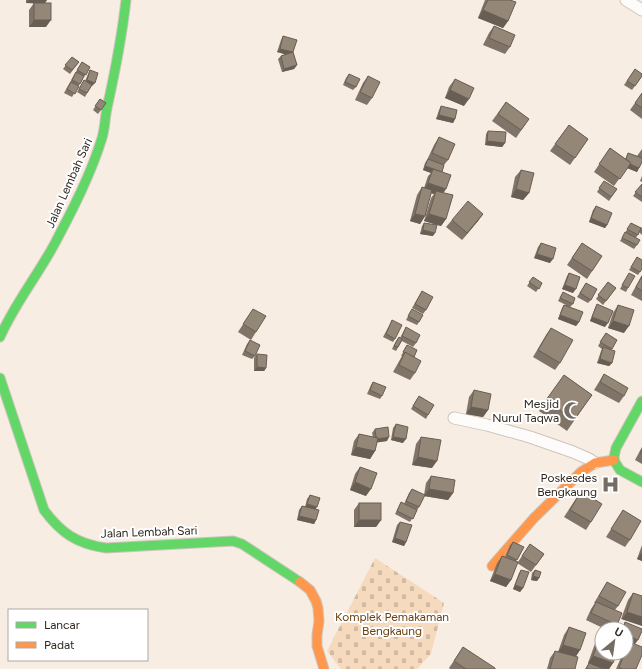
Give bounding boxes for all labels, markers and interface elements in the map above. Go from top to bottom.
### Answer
street label: Jalan Lembah Sari [43,136,95,230]
place label: Mesjid Nurul Taqwa [492,397,559,425]
mosque icon: Mesjid Nurul Taqwa [562,401,582,421]
place label: Poskesdes Bengkaung [537,471,597,499]
hospital icon: Poskesdes Bengkaung [600,475,620,495]
street label: Jalan Lembah Sari [100,523,198,541]
legend [8,609,148,661]
park label: Komplek Pemakaman Bengkaung [335,610,449,638]
text: Lancar [44,618,80,632]
north arrow [594,621,634,661]
text: U [612,625,625,640]
text: Padat [44,638,75,652]

